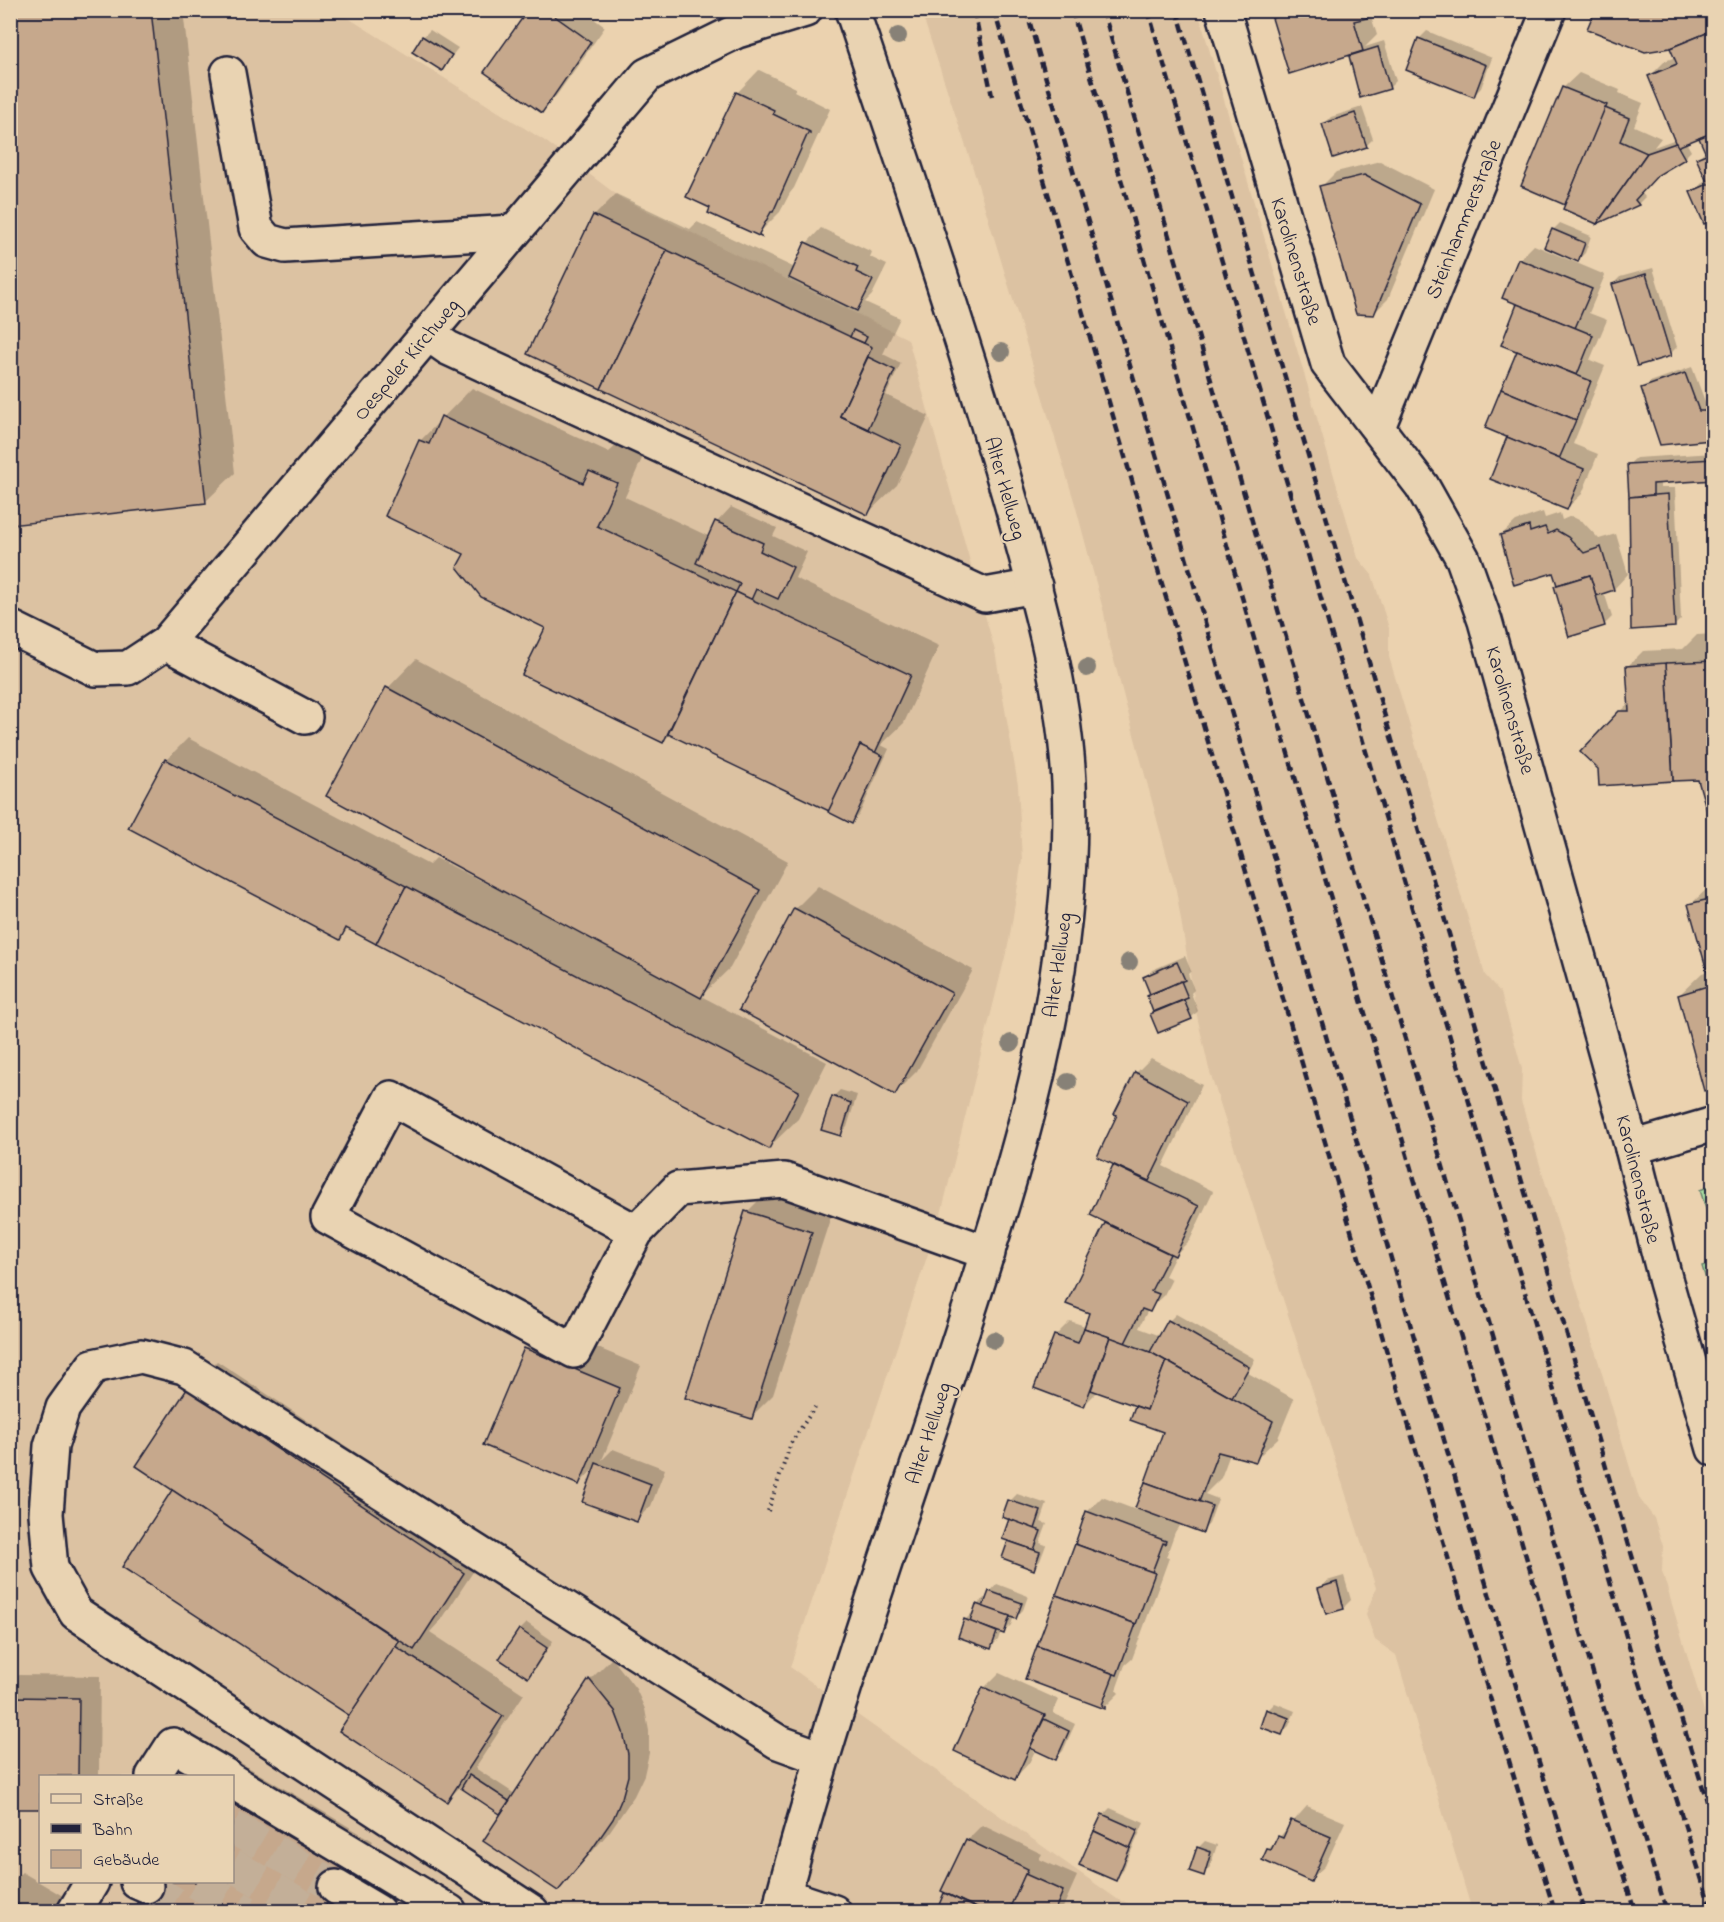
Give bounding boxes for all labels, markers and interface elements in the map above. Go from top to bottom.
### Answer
street label: Steinhammerstraße [1419,135,1511,304]
street label: Karolinenstraße [1261,194,1329,330]
street label: Oespeler Kirchweg [347,292,469,429]
street label: Alter Hellweg [973,433,1033,544]
street label: Karolinenstraße [1477,643,1542,779]
street label: Alter Hellweg [1037,911,1083,1020]
street label: Karolinenstraße [1607,1112,1668,1248]
street label: Alter Hellweg [899,1379,962,1489]
legend [39,1775,234,1883]
text: Straße [93,1788,144,1814]
text: Bahn [92,1818,132,1844]
text: Gebäude [93,1848,160,1874]

